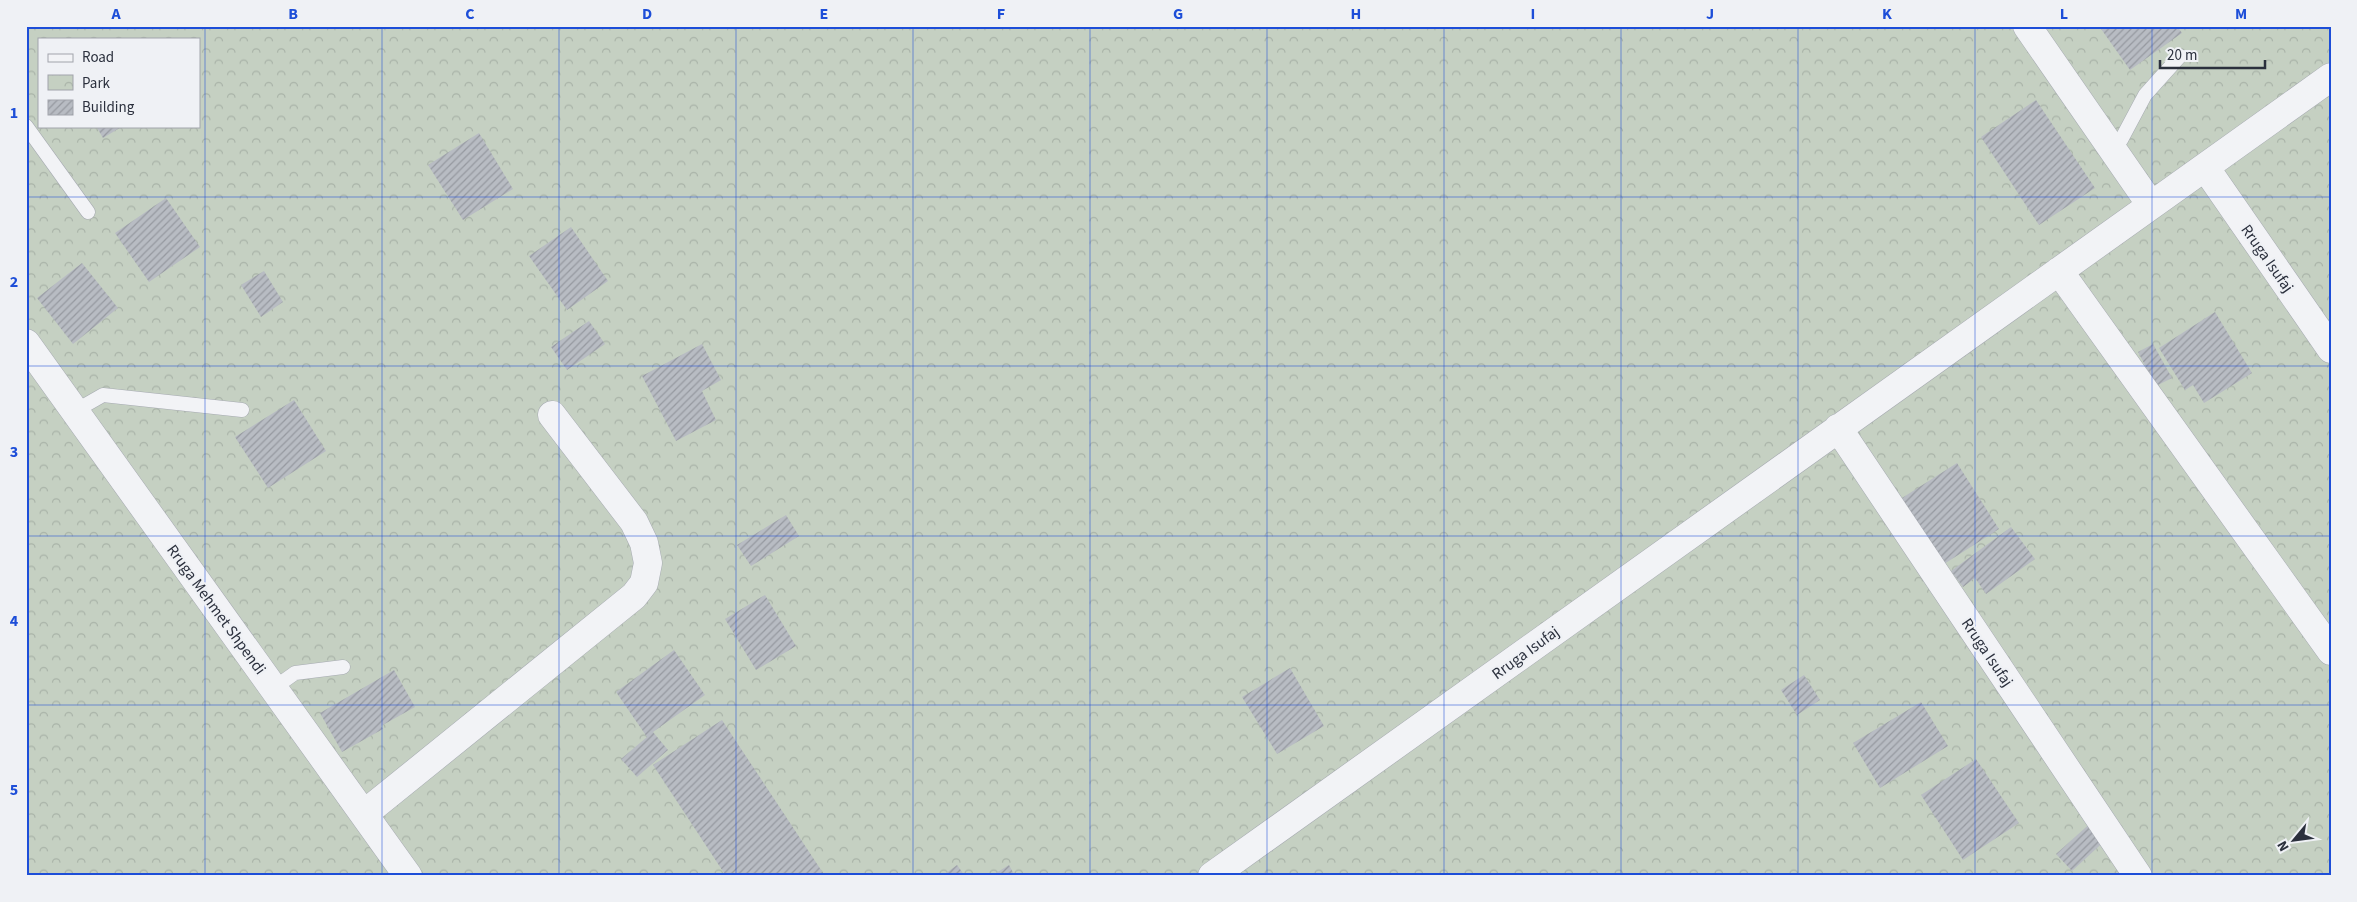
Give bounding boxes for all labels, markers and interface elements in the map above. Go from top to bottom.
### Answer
text: A [110,3,121,25]
text: B [288,3,298,25]
text: C [465,3,475,25]
text: D [642,3,652,25]
text: E [820,3,828,25]
text: F [997,3,1005,25]
text: G [1173,3,1183,25]
text: H [1351,3,1361,25]
text: I [1531,3,1535,25]
text: J [1706,3,1714,25]
text: K [1882,3,1892,25]
text: L [2060,3,2068,25]
text: M [2235,3,2247,25]
legend [38,38,200,128]
scale bar [2160,38,2264,70]
text: 20 m [2167,45,2197,66]
text: Road [82,47,114,68]
text: Park [82,73,111,94]
text: Building [82,97,135,118]
text: 1 [10,102,18,124]
street label: Rruga Isufaj [2236,220,2299,297]
text: 2 [10,271,18,293]
text: 3 [10,441,18,463]
street label: Rruga Mehmet Shpendi [161,540,271,679]
text: 4 [10,610,19,632]
street label: Rruga Isufaj [1956,614,2018,691]
street label: Rruga Isufaj [1487,621,1564,685]
text: 5 [10,779,18,801]
north arrow [2270,814,2320,864]
text: N [2273,837,2295,855]

